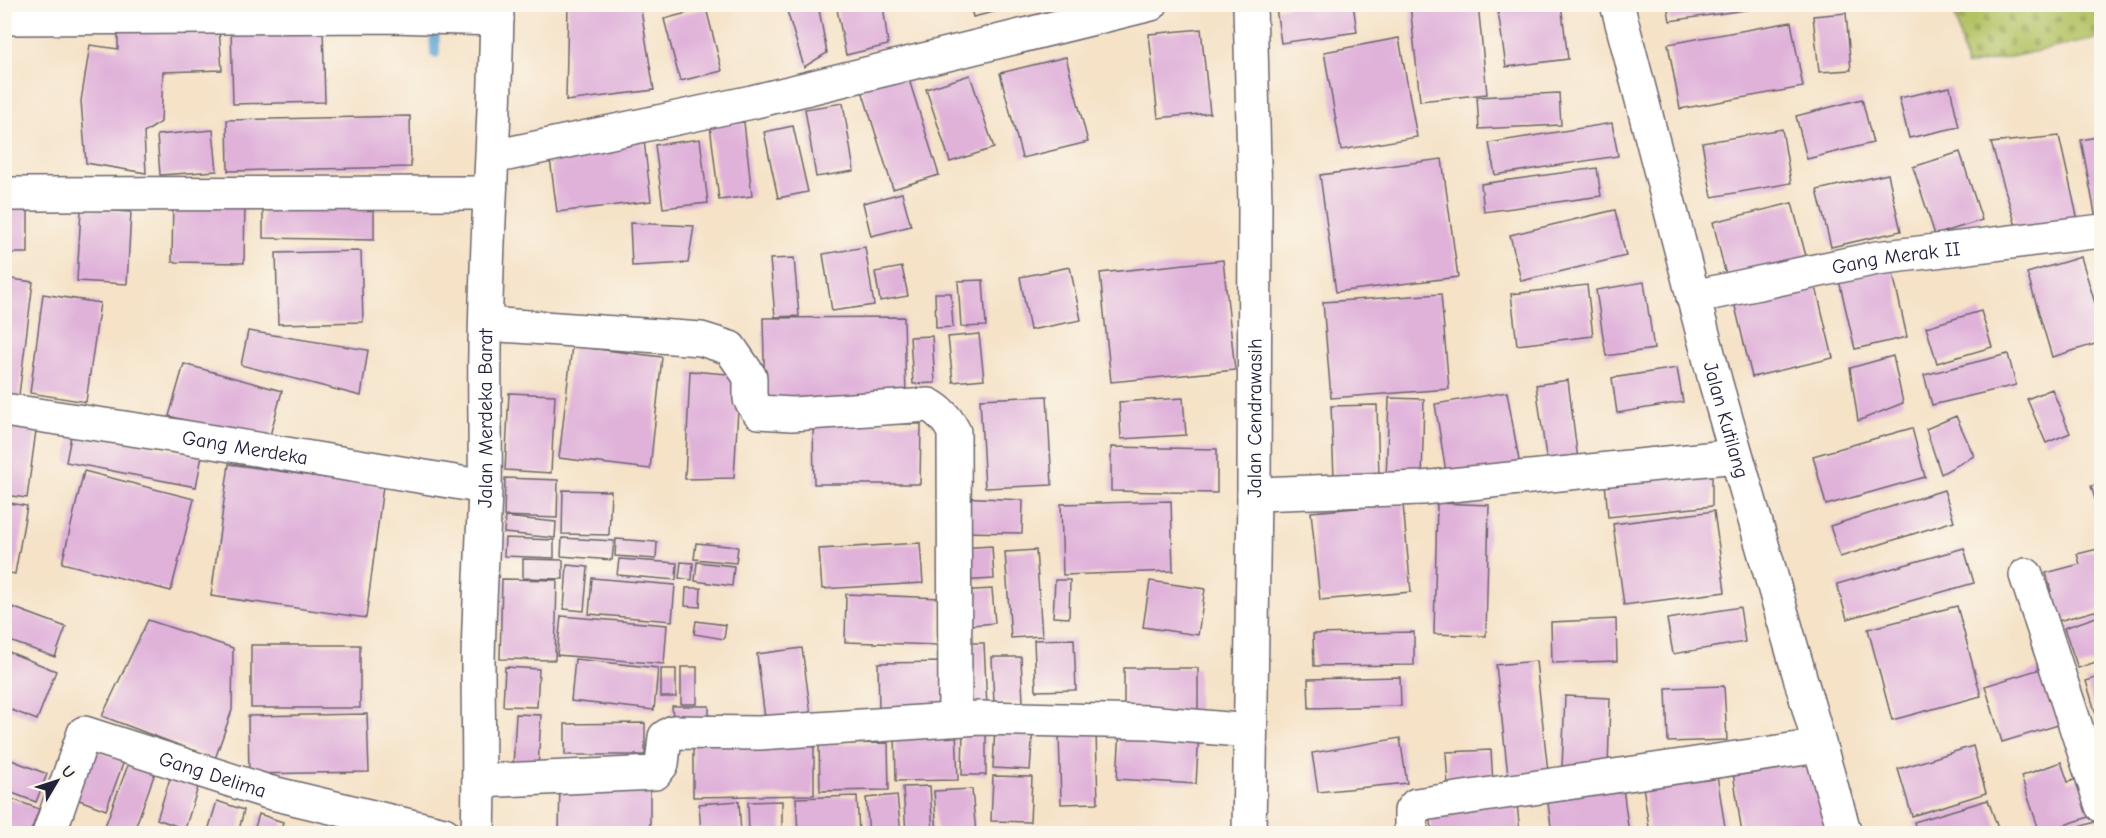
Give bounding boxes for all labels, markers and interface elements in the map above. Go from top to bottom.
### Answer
street label: Gang Merak II [1830,237,1962,279]
street label: Jalan Merdeka Barat [473,327,497,508]
street label: Jalan Cendrawasih [1243,338,1267,498]
street label: Jalan Kutilang [1699,359,1753,481]
street label: Gang Merdeka [180,426,310,470]
street label: Gang Delima [156,747,269,803]
north arrow [27,751,87,811]
text: U [58,762,78,782]

